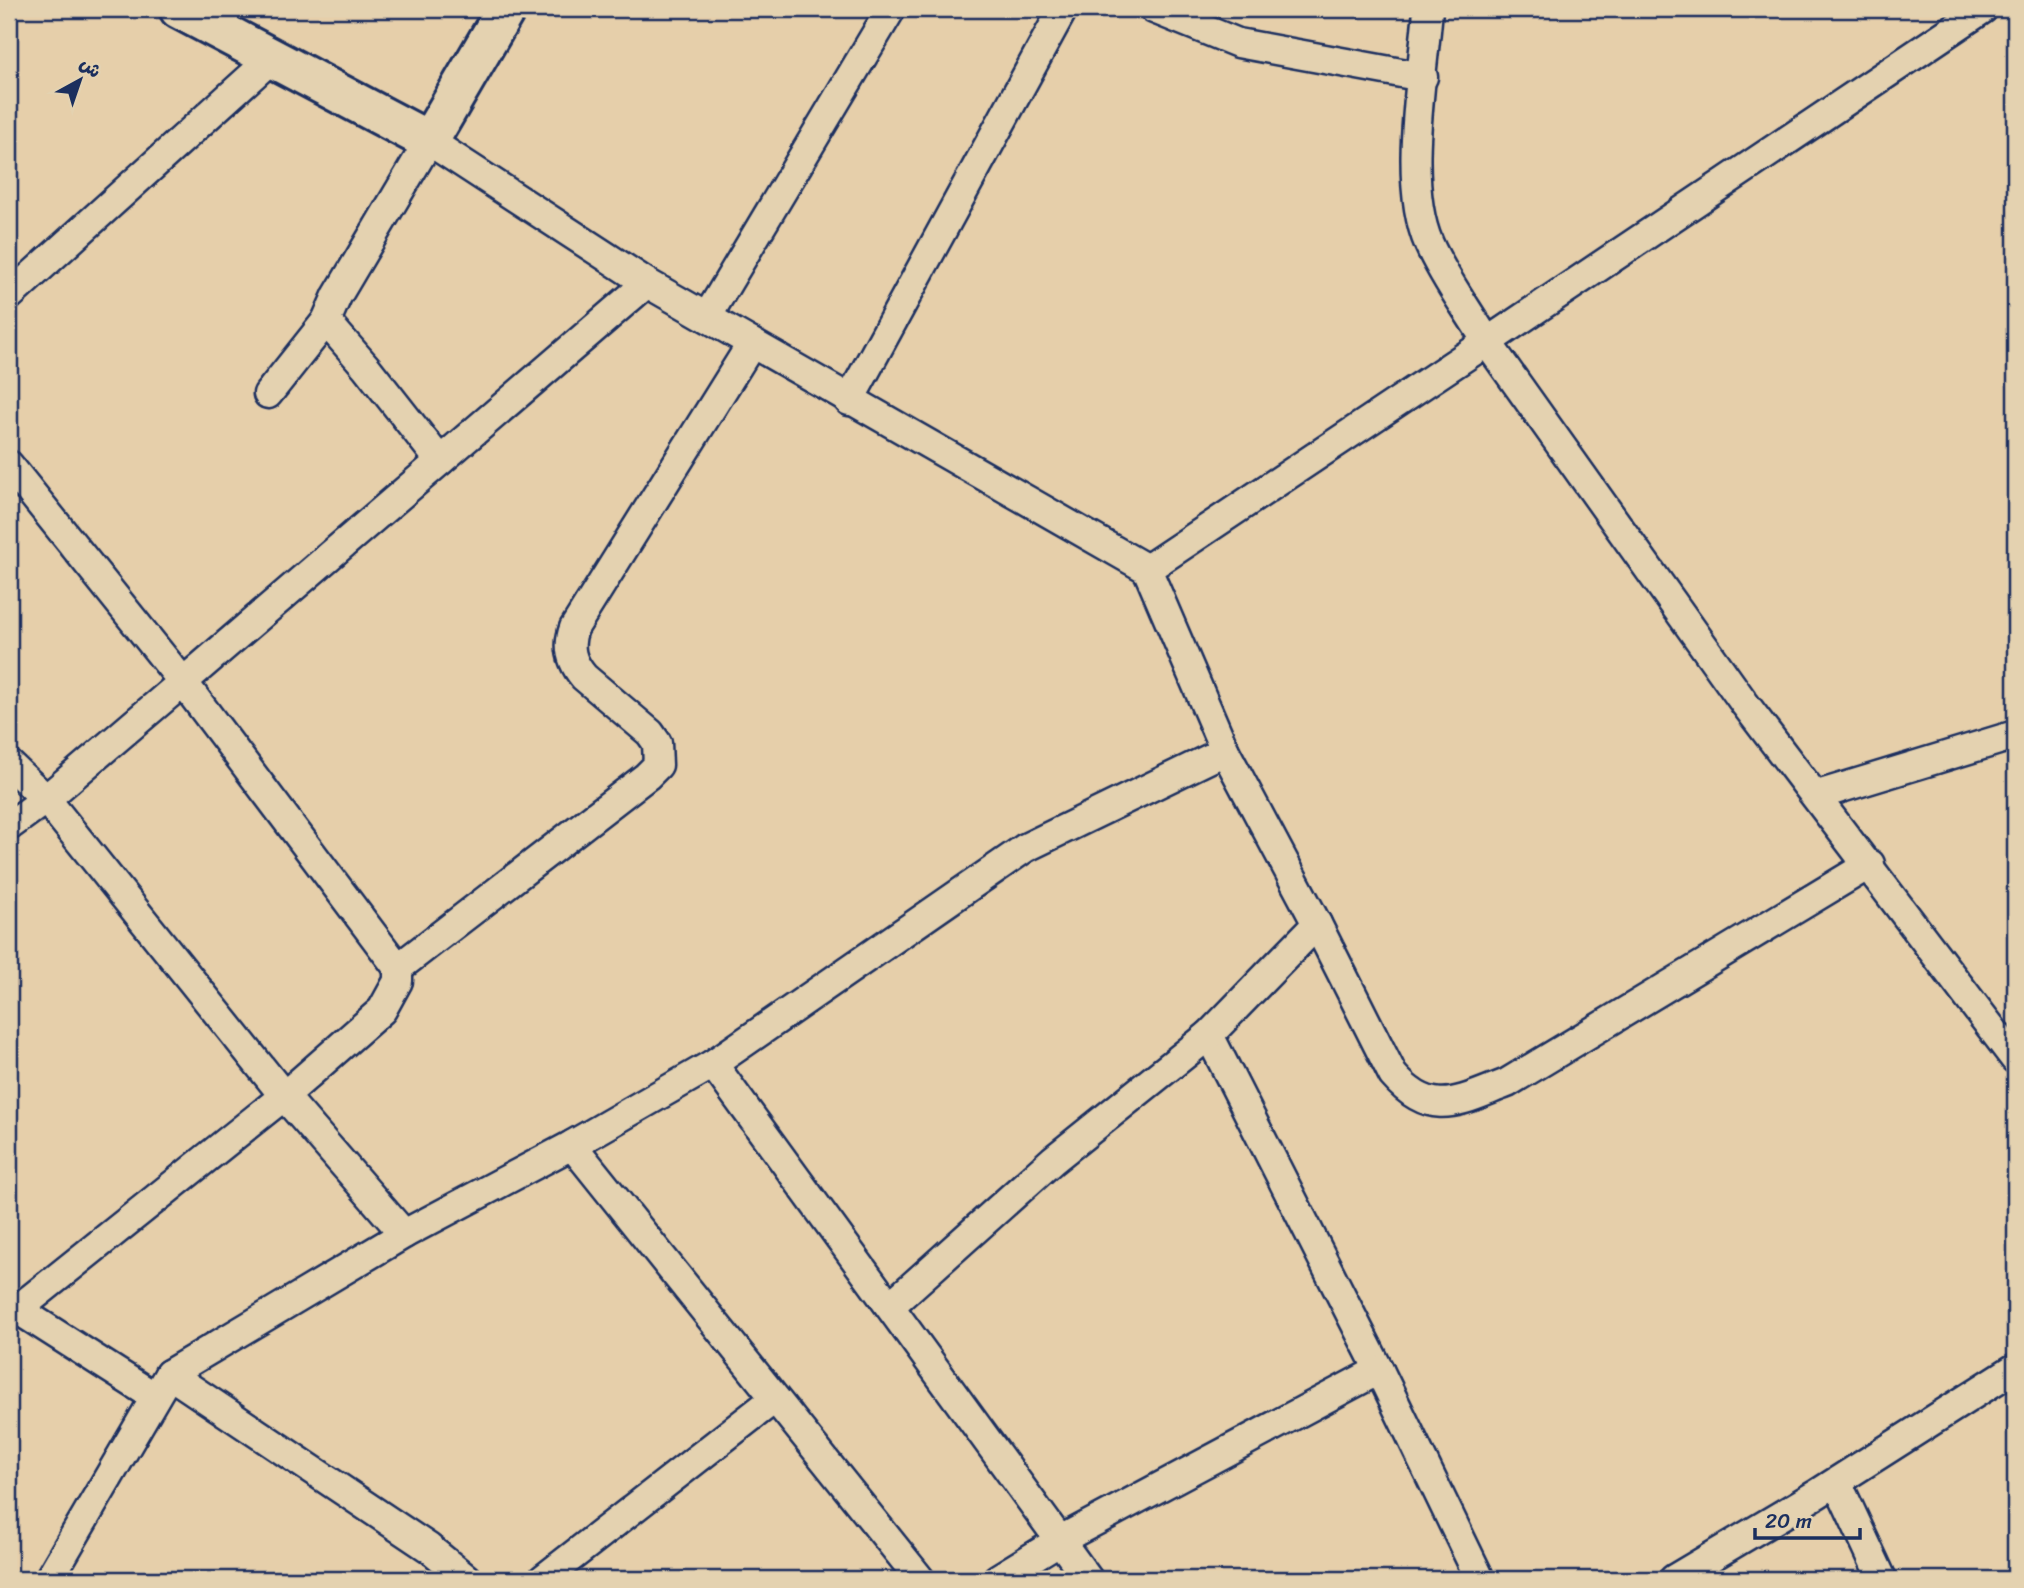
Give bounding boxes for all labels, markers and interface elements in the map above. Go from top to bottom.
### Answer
north arrow [46,46,116,116]
text: ش [72,48,109,87]
scale bar [1755,1497,1860,1541]
text: 20 m [1765,1502,1812,1540]

